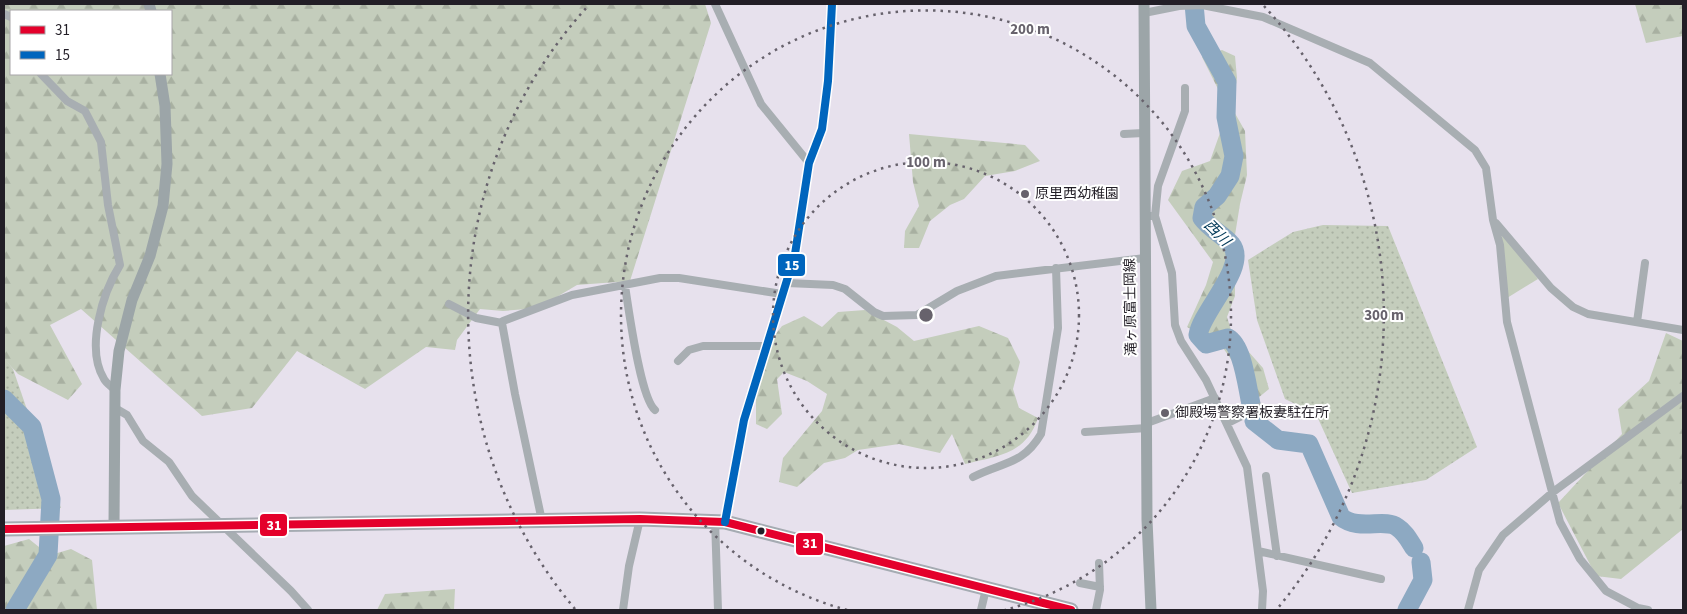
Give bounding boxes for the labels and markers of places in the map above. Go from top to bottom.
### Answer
place label: 原里西幼稚園 [1035,184,1119,204]
marker: 原里西幼稚園 [1019,188,1031,200]
centre of rings [917,306,935,324]
place label: 御殿場警察署板妻駐在所 [1175,403,1329,423]
marker: 御殿場警察署板妻駐在所 [1159,407,1171,419]
unlabelled marker [756,526,766,536]

